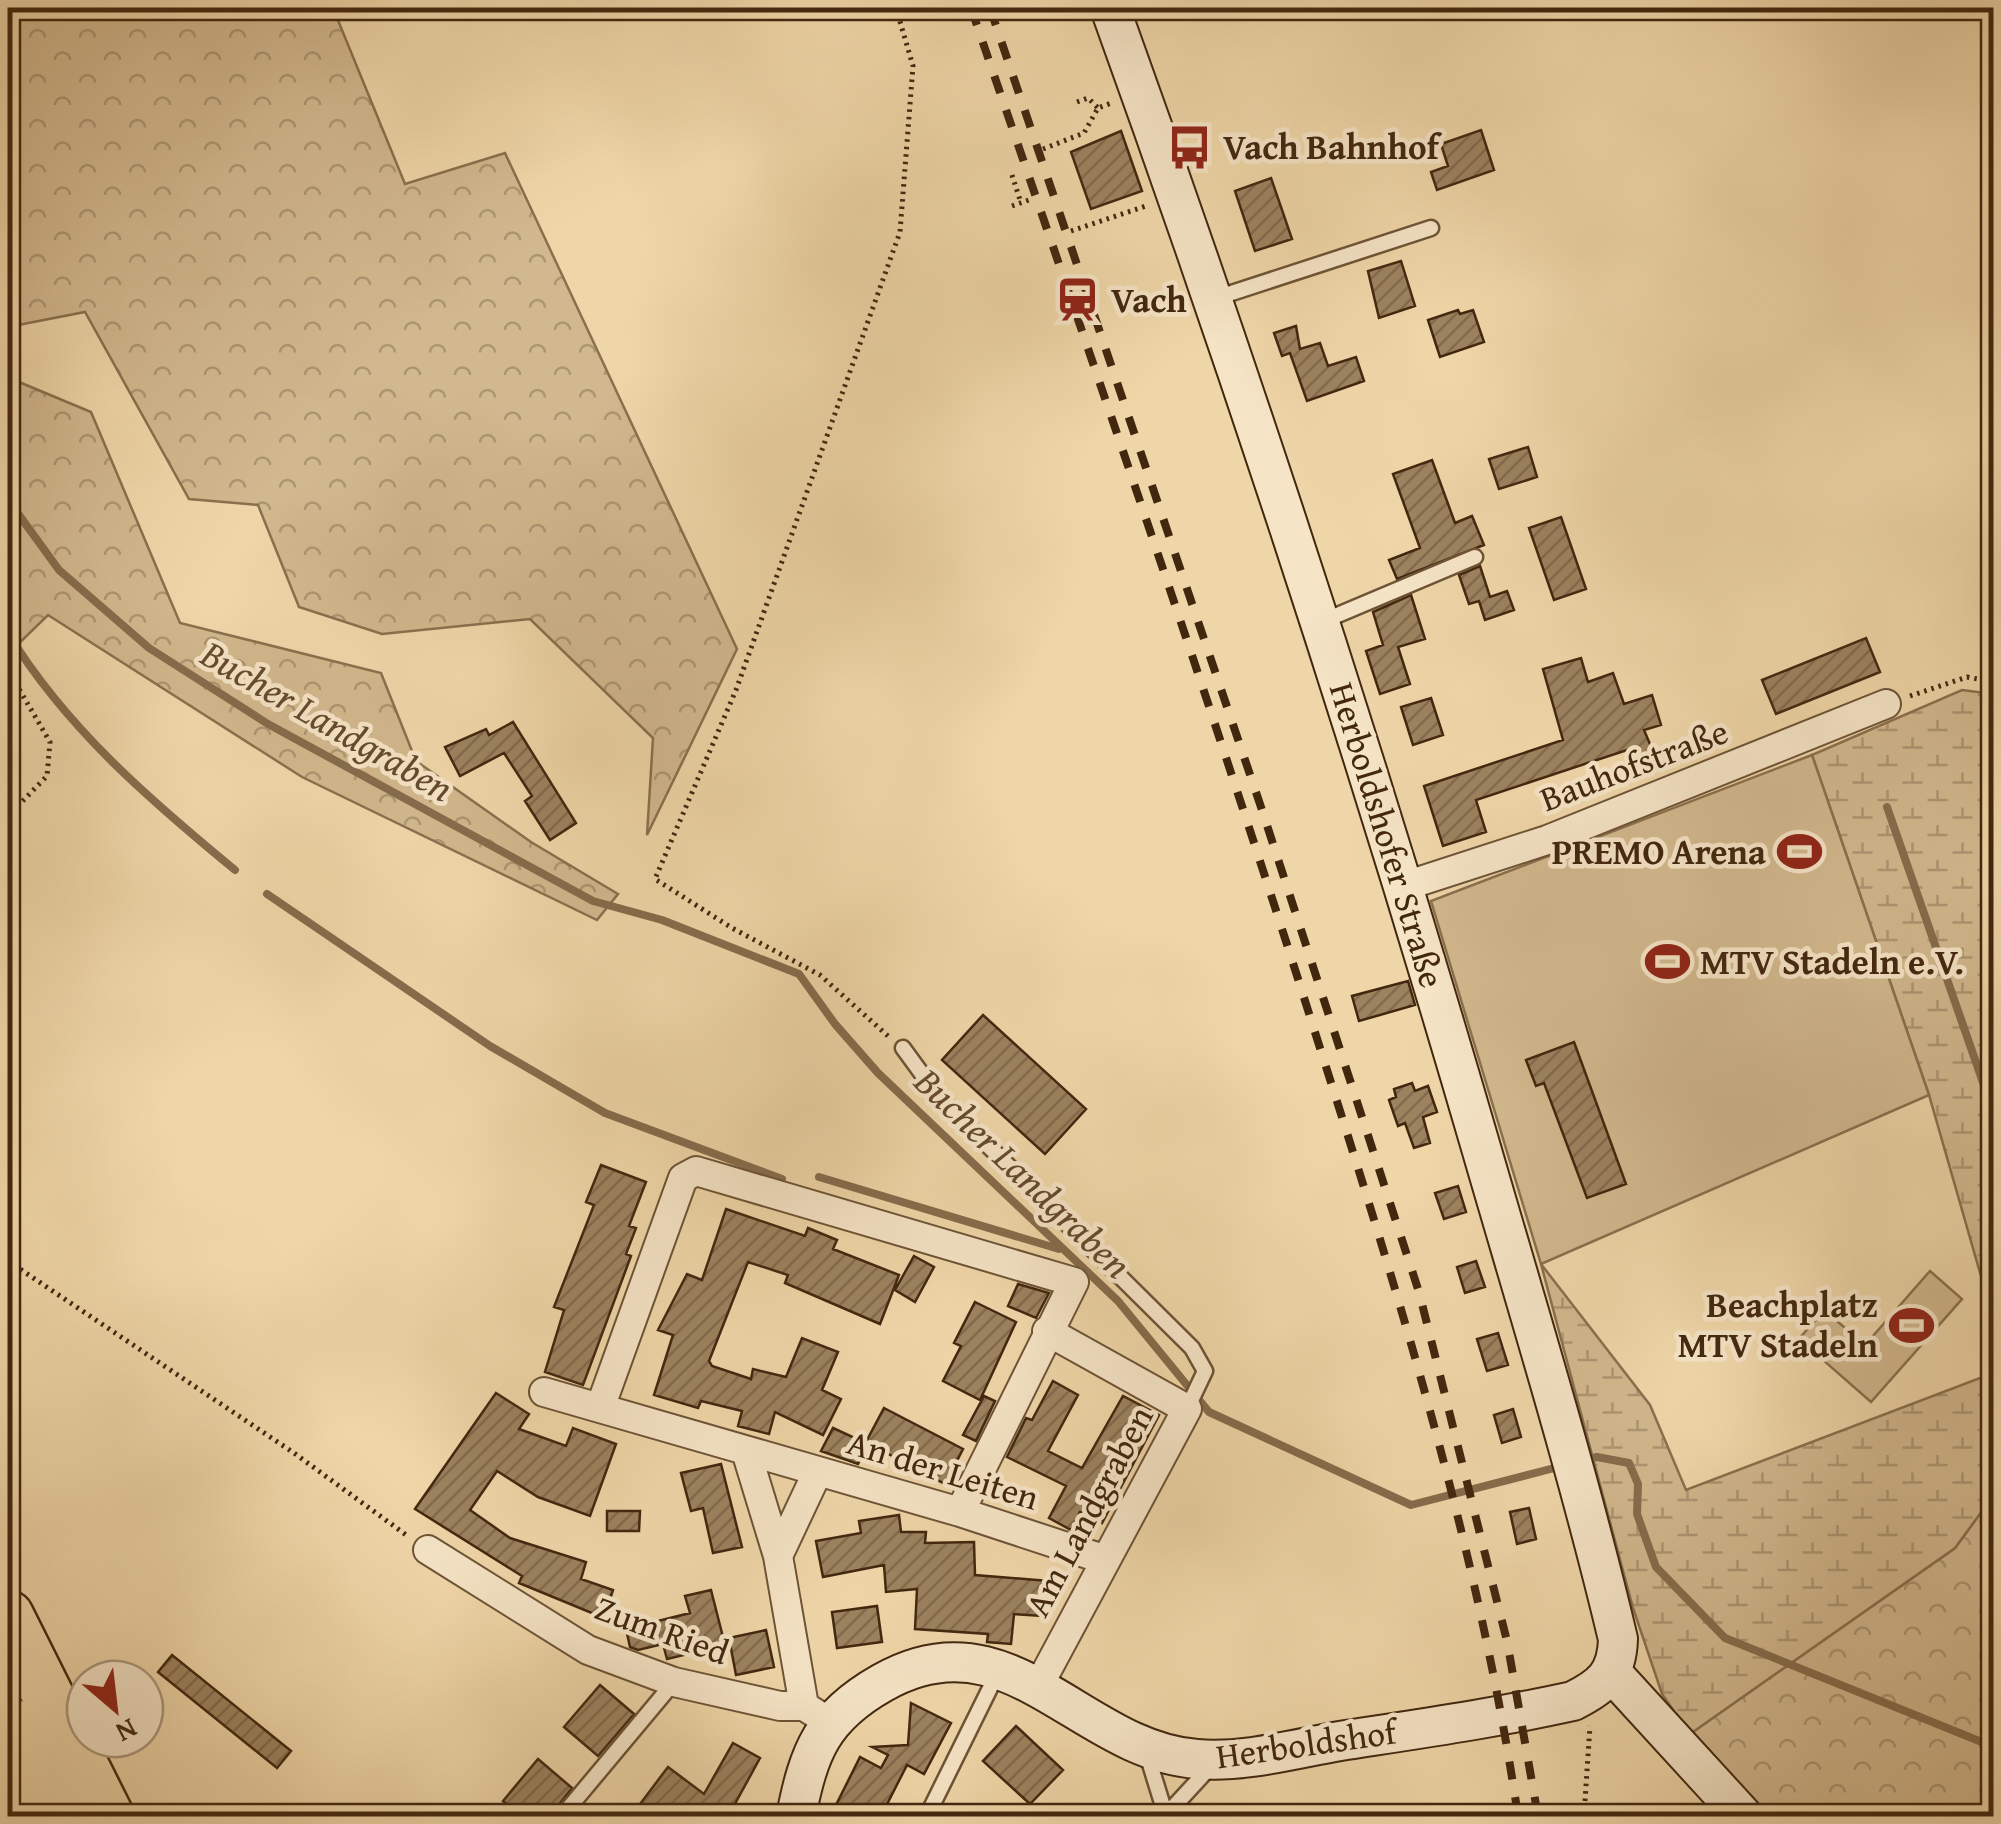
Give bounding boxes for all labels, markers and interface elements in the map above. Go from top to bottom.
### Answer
place label: Vach Bahnhof [1223,121,1443,172]
bus stop icon: Vach Bahnhof [1166,123,1214,171]
place label: Vach [1111,274,1187,325]
station icon: Vach [1054,276,1102,324]
water label: Bucher Landgraben [190,625,464,815]
street label: Herboldshofer Straße [1317,676,1458,994]
street label: Bauhofstraße [1532,705,1735,824]
place label: PREMO Arena [1552,826,1766,877]
sports icon: PREMO Arena [1775,828,1823,876]
place label: MTV Stadeln e.V. [1700,936,1964,987]
sports icon: MTV Stadeln e.V. [1643,938,1691,986]
water label: Bucher Landgraben [902,1053,1145,1291]
place label: Beachplatz MTV Stadeln [1678,1279,1878,1370]
sports icon: Beachplatz MTV Stadeln [1887,1301,1935,1349]
street label: Am Landgraben [1012,1396,1166,1625]
street label: An der Leiten [841,1416,1045,1523]
street label: Zum Ried [588,1582,736,1677]
north arrow [65,1659,165,1759]
street label: Herboldshof [1213,1705,1403,1781]
text: N [109,1709,145,1754]

